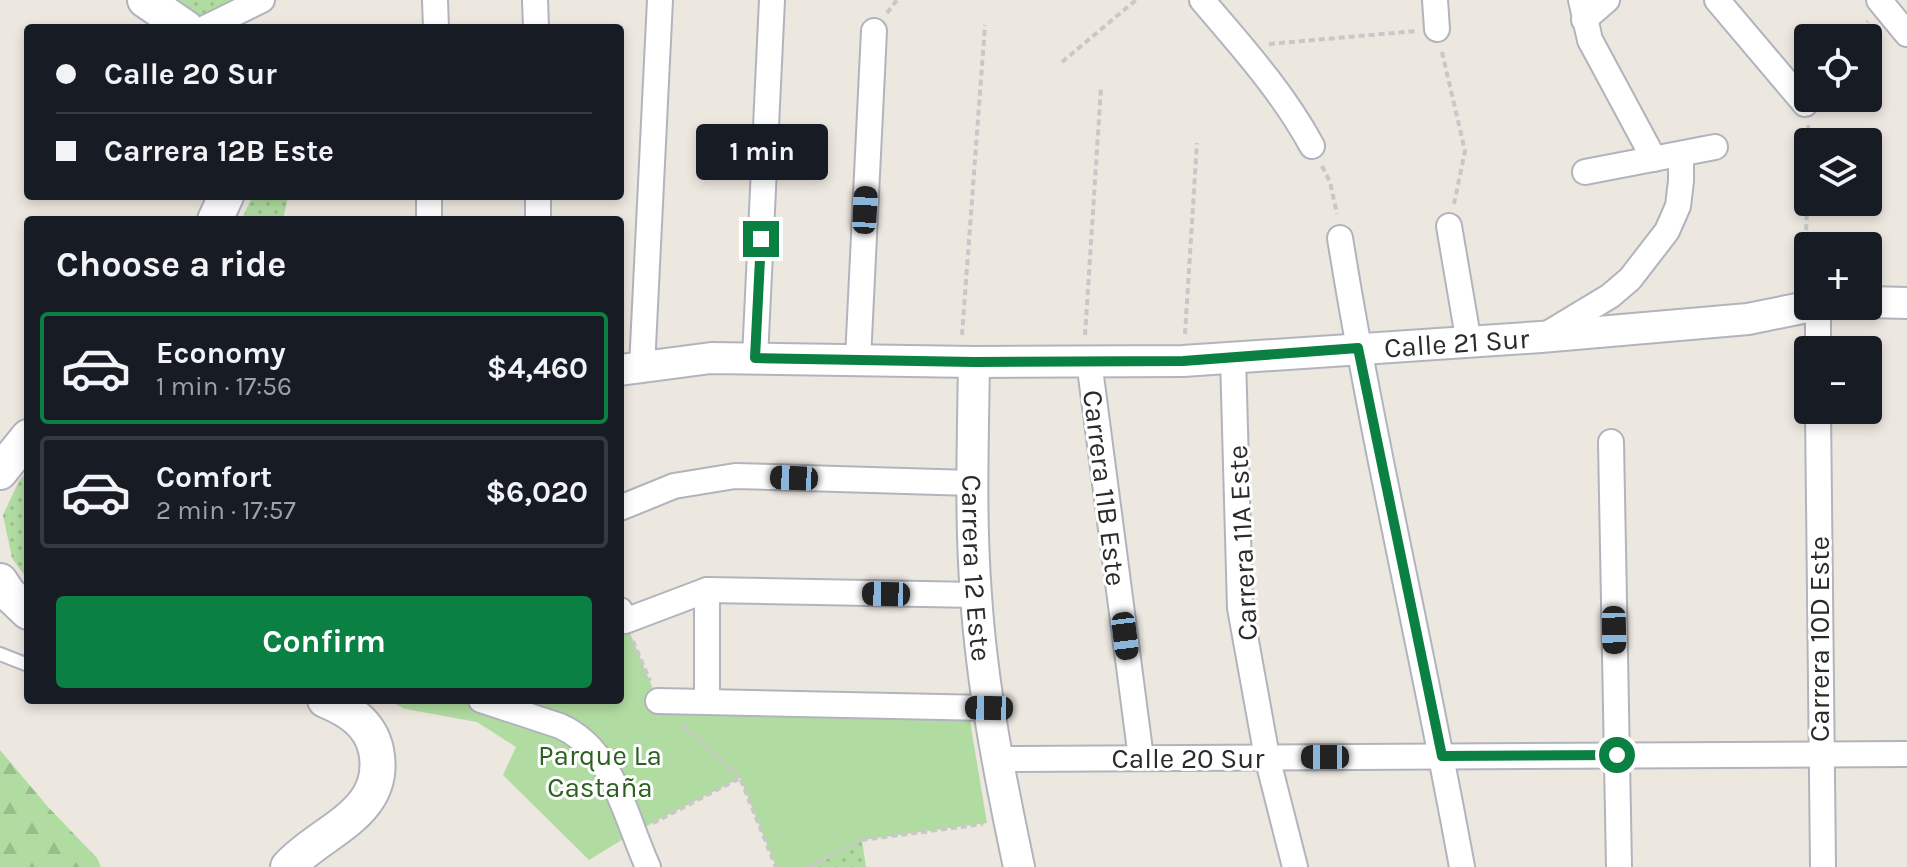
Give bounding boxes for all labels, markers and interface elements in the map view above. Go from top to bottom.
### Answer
map controls [1794,24,1882,424]
button: locate [1794,24,1882,112]
text: Calle 20 Sur [104,56,277,92]
callout: 1 min [695,123,827,179]
button: layers [1794,128,1882,216]
text: Carrera 12B Este [104,133,334,169]
text: 1 min [729,136,795,167]
car [852,185,878,235]
route end [743,221,779,257]
button: + [1794,232,1882,320]
text: Choose a ride [56,243,286,285]
street label: Calle 21 Sur [1383,322,1531,364]
icon: car [60,332,132,404]
text: Economy [156,335,286,371]
button: − [1794,336,1882,424]
text: $4,460 [487,350,588,386]
text: 1 min · 17:56 [156,371,292,402]
street label: Carrera 11B Este [1076,388,1133,588]
street label: Carrera 11A Este [1221,444,1264,642]
icon: car [60,456,132,528]
text: Comfort [156,459,272,495]
car [770,465,818,491]
text: $6,020 [485,474,588,510]
street label: Carrera 12 Este [955,474,998,663]
text: 2 min · 17:57 [156,495,296,526]
street label: Carrera 10D Este [1803,536,1836,742]
car [862,582,910,606]
button: Confirm [56,596,592,688]
car [1602,606,1626,654]
car [1110,611,1140,661]
car [965,696,1013,720]
route start [1599,737,1635,773]
park label: Parque La Castaña [538,739,662,804]
street label: Calle 20 Sur [1112,742,1265,775]
car [1301,745,1349,769]

